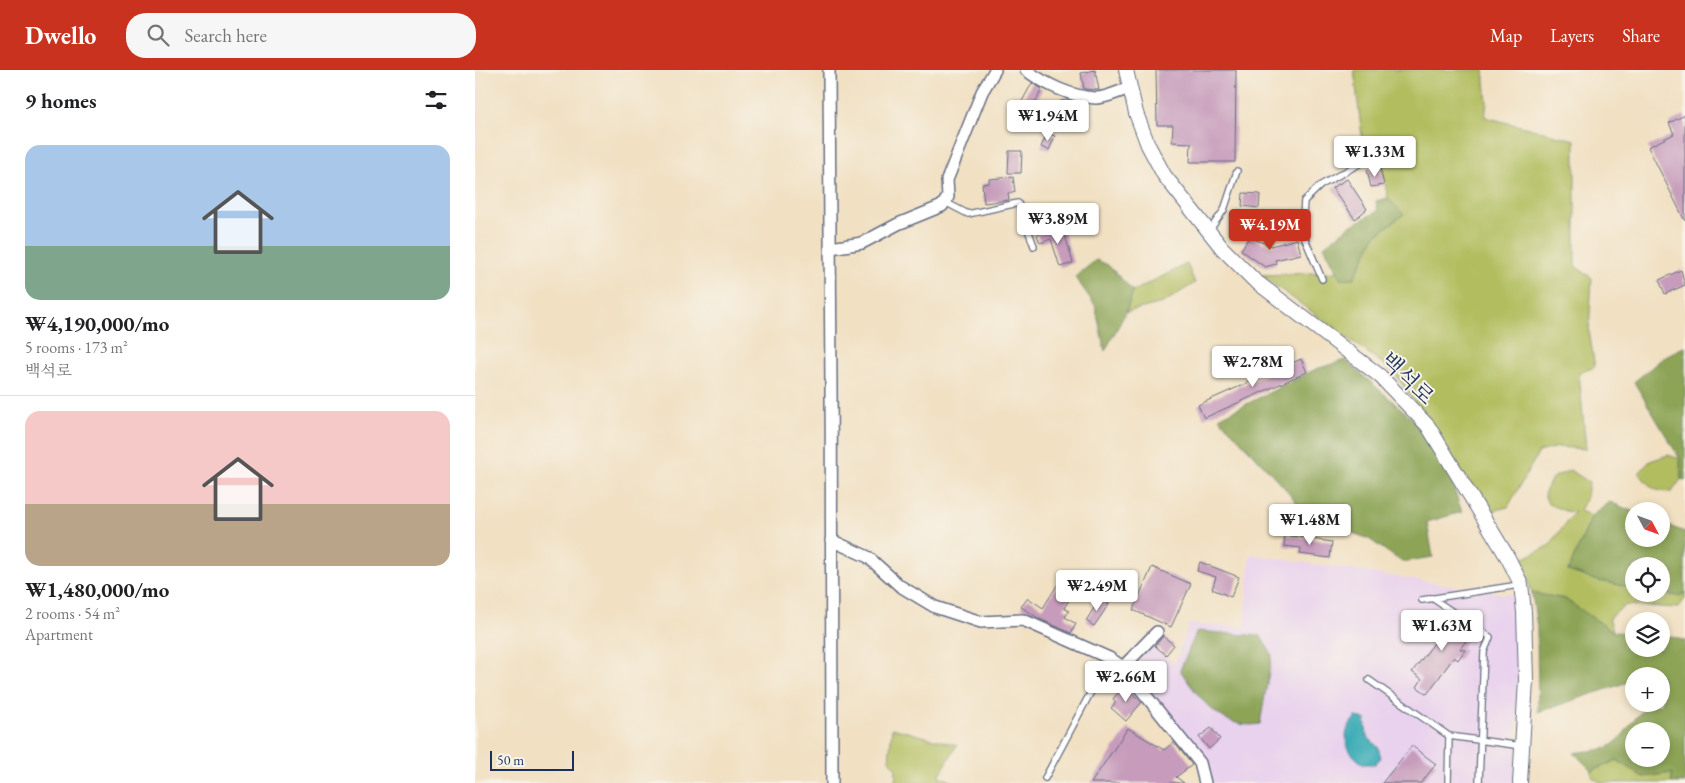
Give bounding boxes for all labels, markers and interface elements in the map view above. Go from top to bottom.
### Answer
search box [126,13,476,58]
text: Dwello [25,20,96,51]
icon: search [144,21,172,49]
text: Search here [184,23,267,48]
text: Map [1490,24,1522,47]
text: Layers [1550,24,1594,47]
text: Share [1622,24,1660,47]
icon: filters [422,86,450,114]
text: 9 homes [25,87,97,114]
pin: ₩1.94M [1007,100,1089,142]
text: ₩1.94M [1018,105,1078,126]
pin: ₩1.33M [1334,136,1416,178]
text: ₩1.33M [1345,141,1405,162]
icon: home [193,177,283,267]
pin: ₩3.89M [1017,202,1099,245]
text: ₩3.89M [1028,208,1088,229]
pin: ₩4.19M [1229,208,1311,251]
text: ₩4.19M [1240,214,1300,235]
text: ₩4,190,000/mo [25,310,169,337]
text: 5 rooms · 173 m² [25,337,128,358]
pin: ₩2.78M [1212,346,1294,388]
street label: 백석로 [1375,346,1441,411]
text: ₩2.78M [1223,351,1283,372]
text: 백석로 [25,360,71,381]
icon: home [193,444,283,534]
north arrow [1625,502,1670,548]
map controls [1625,502,1670,767]
pin: ₩1.48M [1269,504,1351,546]
text: ₩1.48M [1280,509,1340,530]
button: locate [1625,557,1670,602]
pin: ₩2.49M [1056,570,1138,612]
text: ₩2.49M [1067,575,1127,596]
text: ₩1,480,000/mo [25,576,169,603]
text: 2 rooms · 54 m² [25,603,120,624]
pin: ₩1.63M [1401,610,1483,652]
button: layers [1625,612,1670,657]
text: ₩1.63M [1412,615,1472,636]
text: Apartment [25,624,93,645]
pin: ₩2.66M [1085,660,1167,703]
text: ₩2.66M [1096,666,1156,687]
button: + [1625,667,1670,712]
button: − [1625,722,1670,767]
scale bar [490,748,574,771]
text: 50 m [497,751,524,769]

